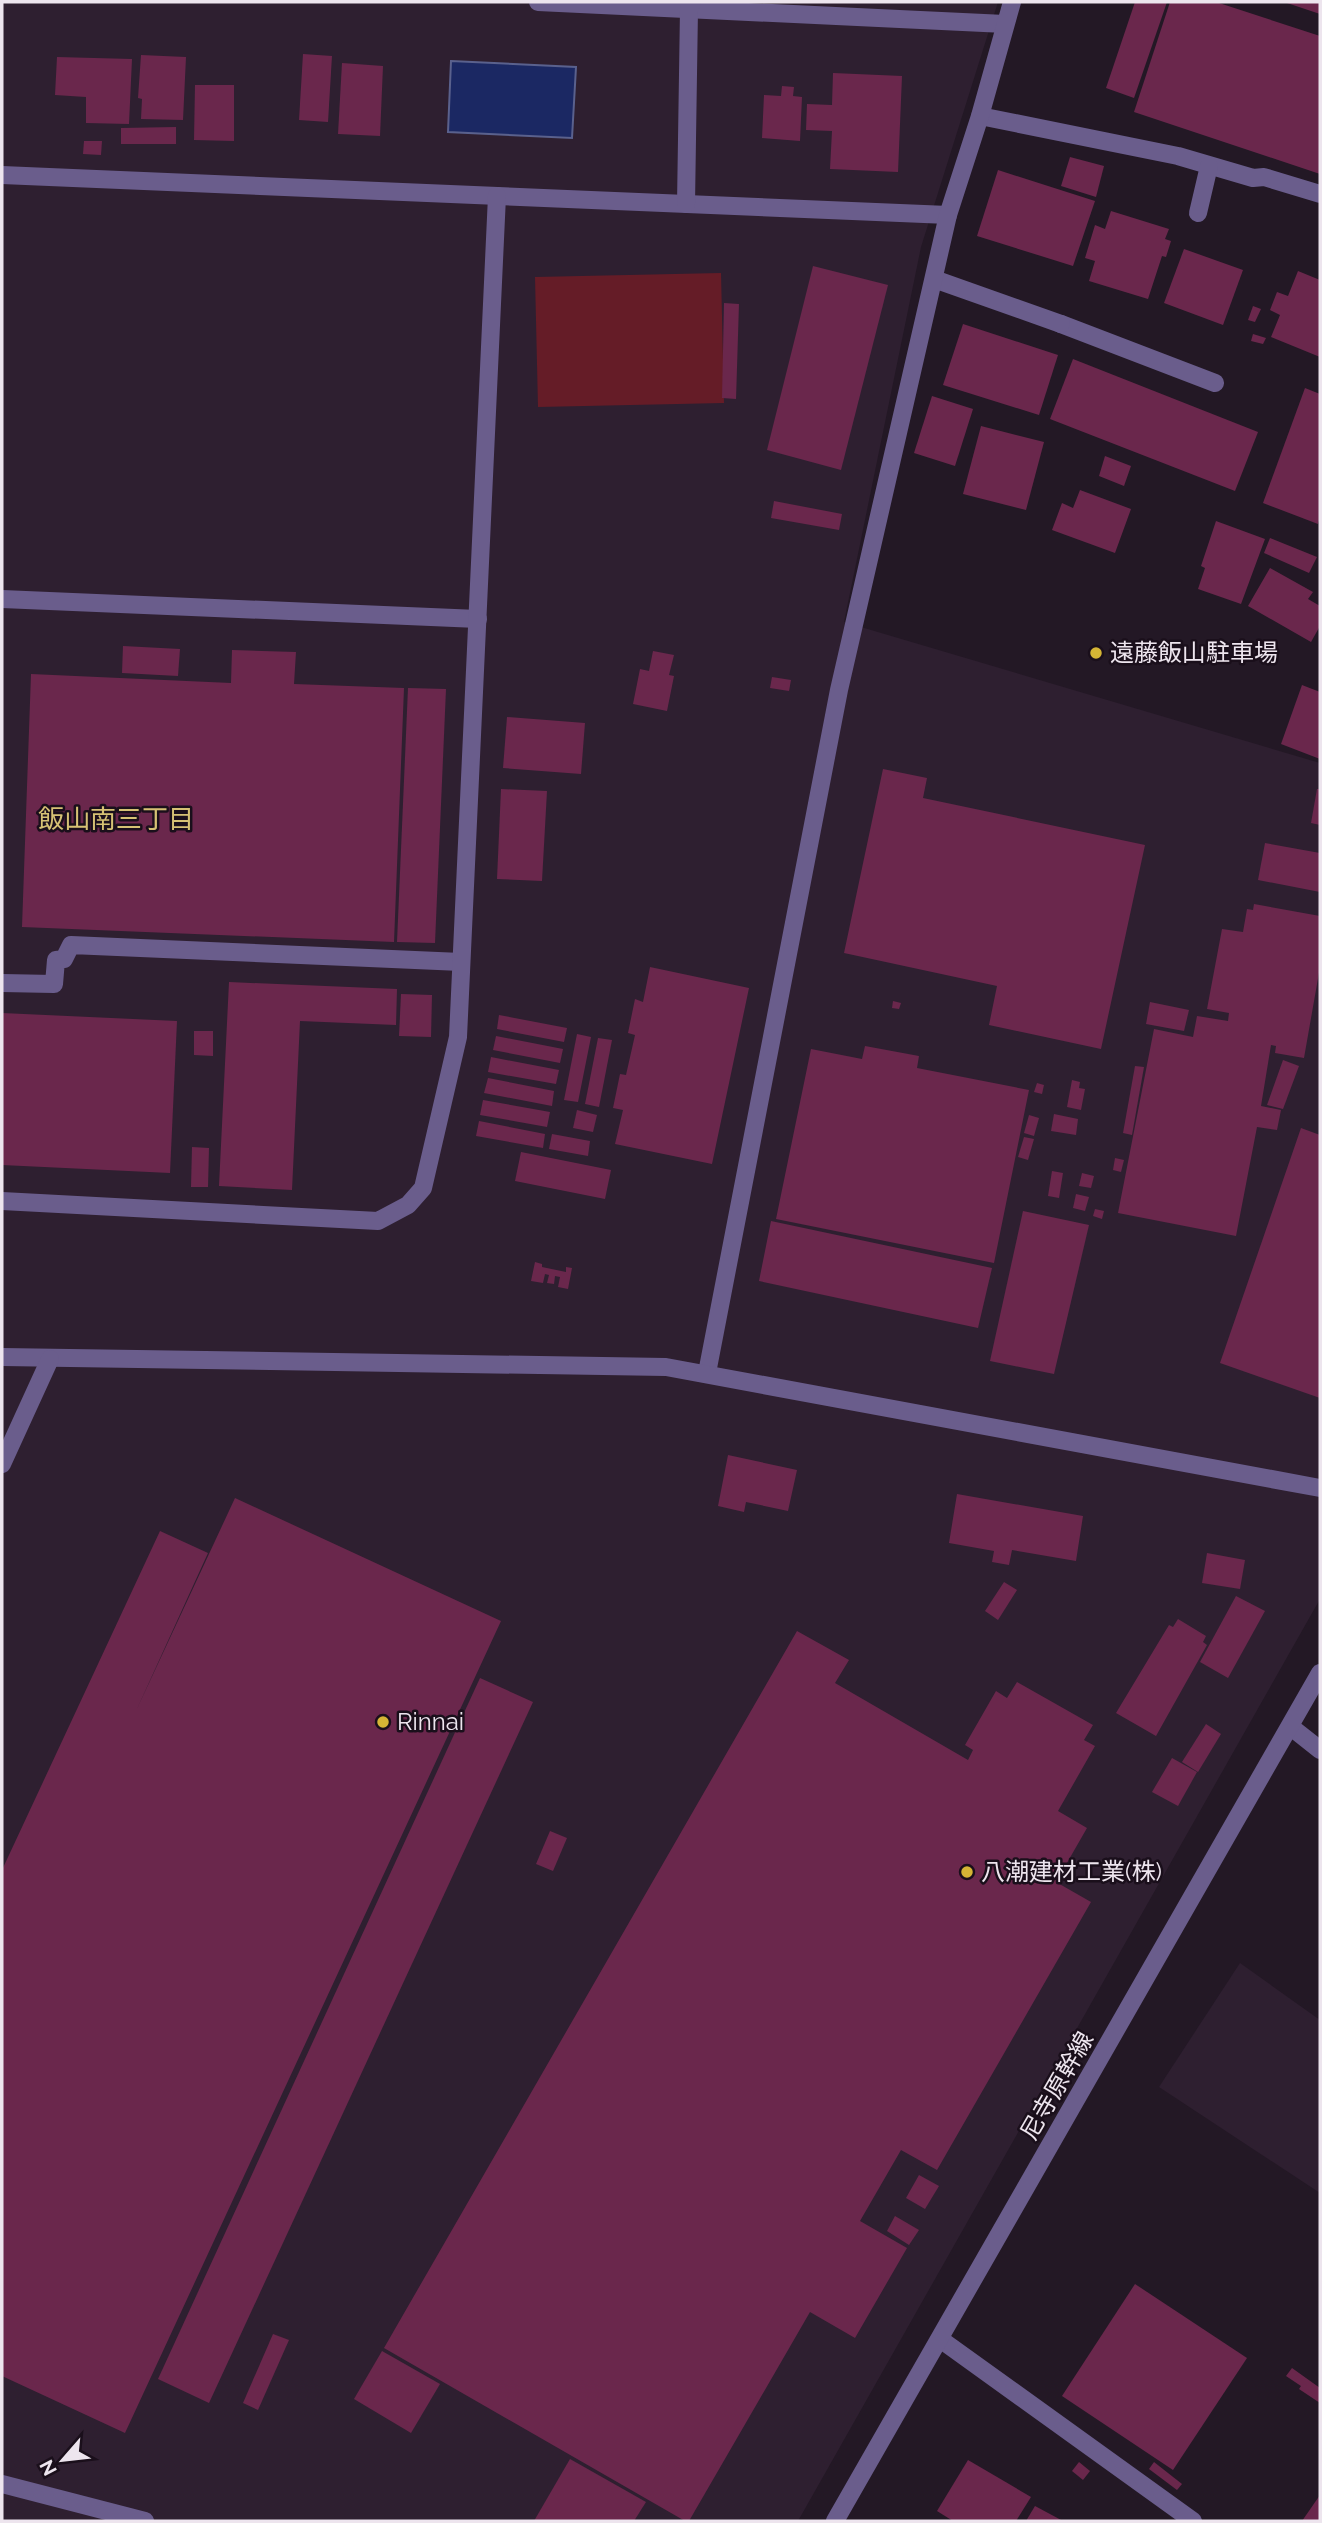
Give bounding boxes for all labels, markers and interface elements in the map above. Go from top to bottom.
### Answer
place label: 遠藤飯山駐車場 [1110,638,1278,667]
marker: 遠藤飯山駐車場 [1088,645,1104,661]
district label: 飯山南三丁目 [38,804,194,834]
place label: Rinnai [397,1707,464,1736]
marker: Rinnai [375,1714,391,1730]
place label: 八潮建材工業(株) [981,1857,1162,1886]
marker: 八潮建材工業(株) [959,1864,975,1880]
street label: 尼寺原幹線 [1014,2027,1099,2145]
north arrow [28,2425,98,2495]
text: N [35,2456,61,2480]

